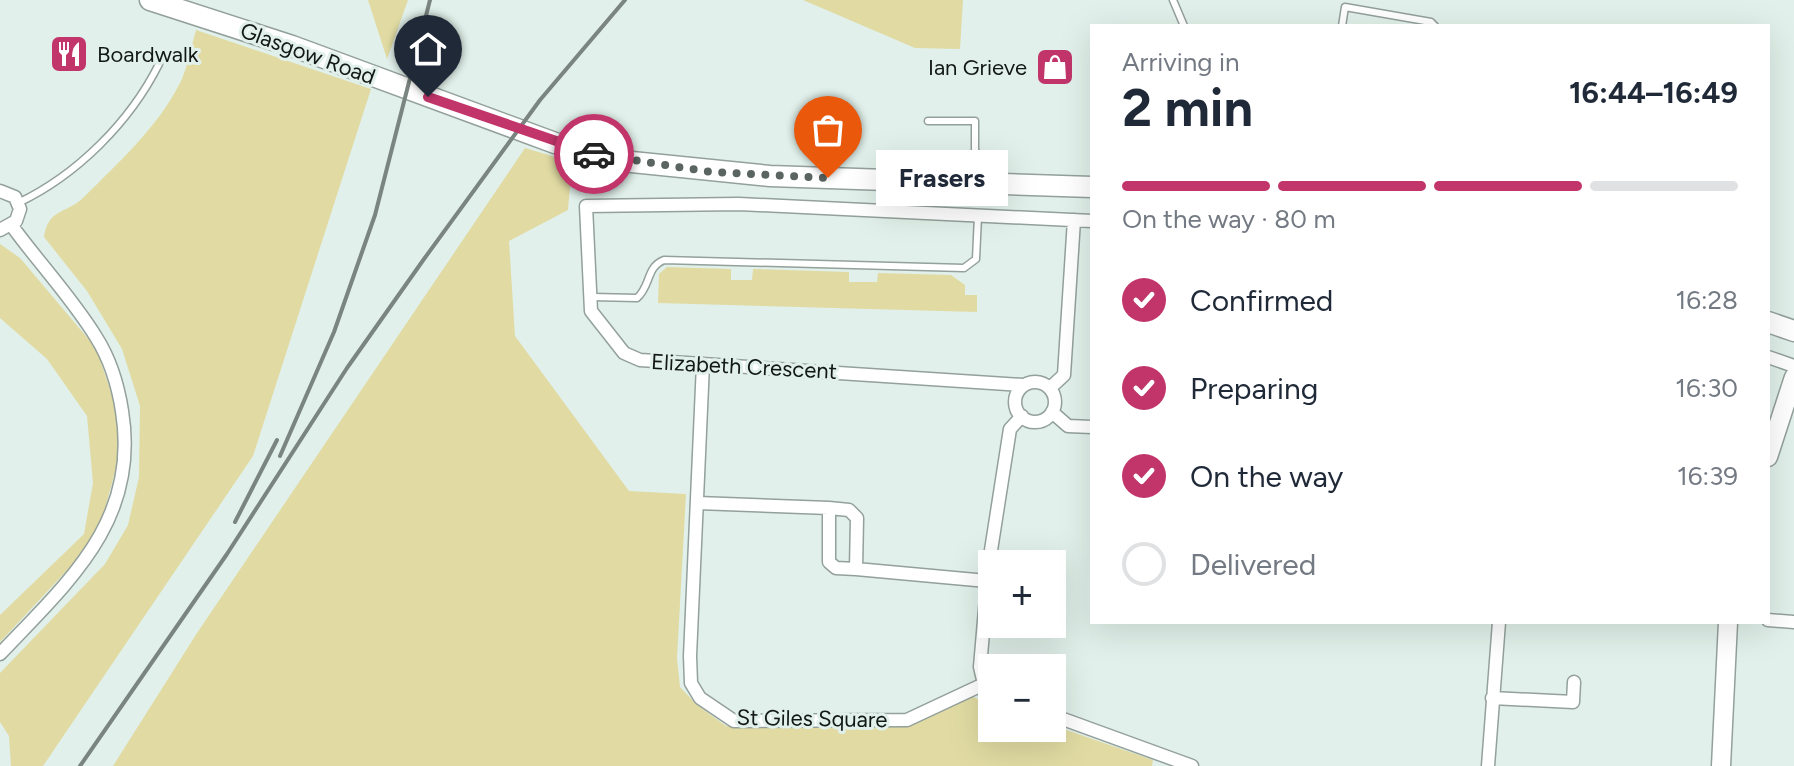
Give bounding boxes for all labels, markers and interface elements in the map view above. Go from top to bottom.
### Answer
pin [394,15,462,97]
street label: Glasgow Road [237,17,379,90]
icon: home [406,27,450,71]
restaurant icon: Boardwalk [48,33,90,75]
place label: Boardwalk [97,41,199,68]
shop icon: Ian Grieve [1034,46,1076,88]
text: Arriving in [1122,46,1240,78]
place label: Ian Grieve [928,54,1027,81]
text: 16:44–16:49 [1569,74,1738,111]
text: 2 min [1122,77,1253,139]
pin [794,96,862,178]
icon: bag [806,108,850,152]
courier [554,114,634,194]
icon: car [572,132,616,176]
callout: Frasers [876,150,1008,206]
text: Frasers [899,162,985,194]
text: On the way · 80 m [1122,203,1336,235]
icon: check [1122,278,1166,322]
text: Confirmed [1190,282,1333,319]
text: 16:28 [1675,284,1738,316]
street label: Elizabeth Crescent [650,348,838,385]
icon: check [1122,366,1166,410]
text: Preparing [1190,370,1318,407]
text: 16:30 [1675,372,1738,404]
icon: check [1122,454,1166,498]
text: On the way [1190,458,1343,495]
text: 16:39 [1677,460,1738,492]
text: Delivered [1190,546,1316,583]
map controls [978,550,1066,742]
button: + [978,550,1066,638]
button: − [978,654,1066,742]
street label: St Giles Square [736,704,888,733]

